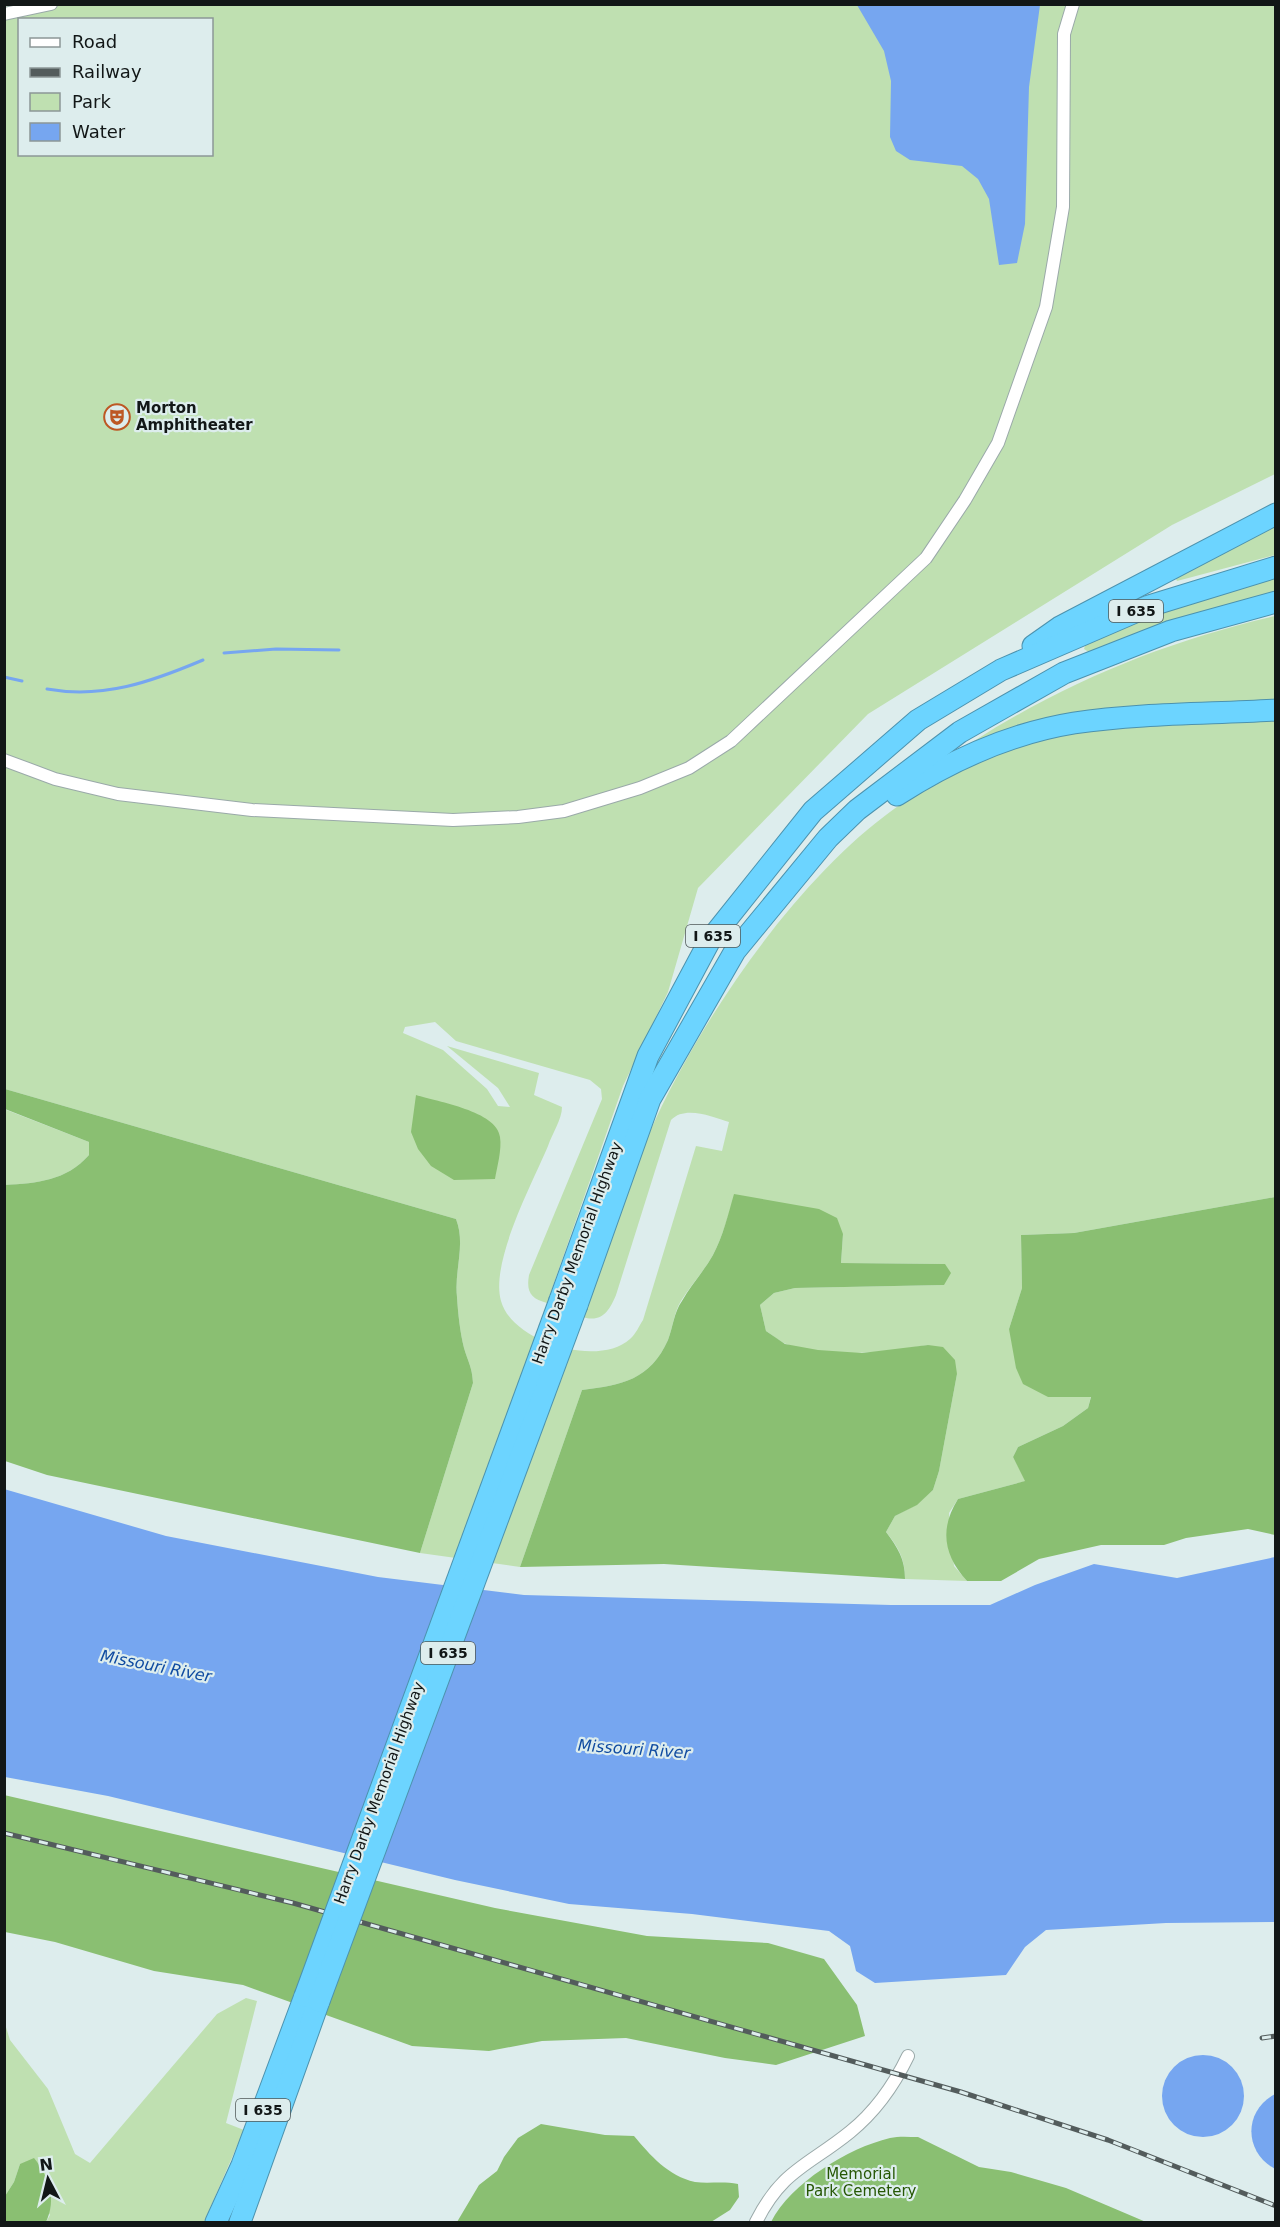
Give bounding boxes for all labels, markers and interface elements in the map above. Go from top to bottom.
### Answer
legend [18,18,213,156]
text: Road [72,31,117,52]
text: Railway [72,61,142,82]
text: Park [72,91,111,112]
text: Water [72,121,126,142]
place label: Morton Amphitheater [136,399,253,434]
theatre icon: Morton Amphitheater [102,402,132,432]
road number: I 635 [1109,600,1163,622]
road number: I 635 [686,925,740,947]
street label: Harry Darby Memorial Highway [528,1139,626,1367]
road number: I 635 [421,1642,475,1664]
water label: Missouri River [99,1646,214,1686]
street label: Harry Darby Memorial Highway [330,1679,428,1907]
water label: Missouri River [577,1736,692,1762]
road number: I 635 [236,2099,290,2121]
north arrow [18,2149,78,2209]
text: N [38,2154,54,2175]
park label: Memorial Park Cemetery [806,2165,917,2200]

